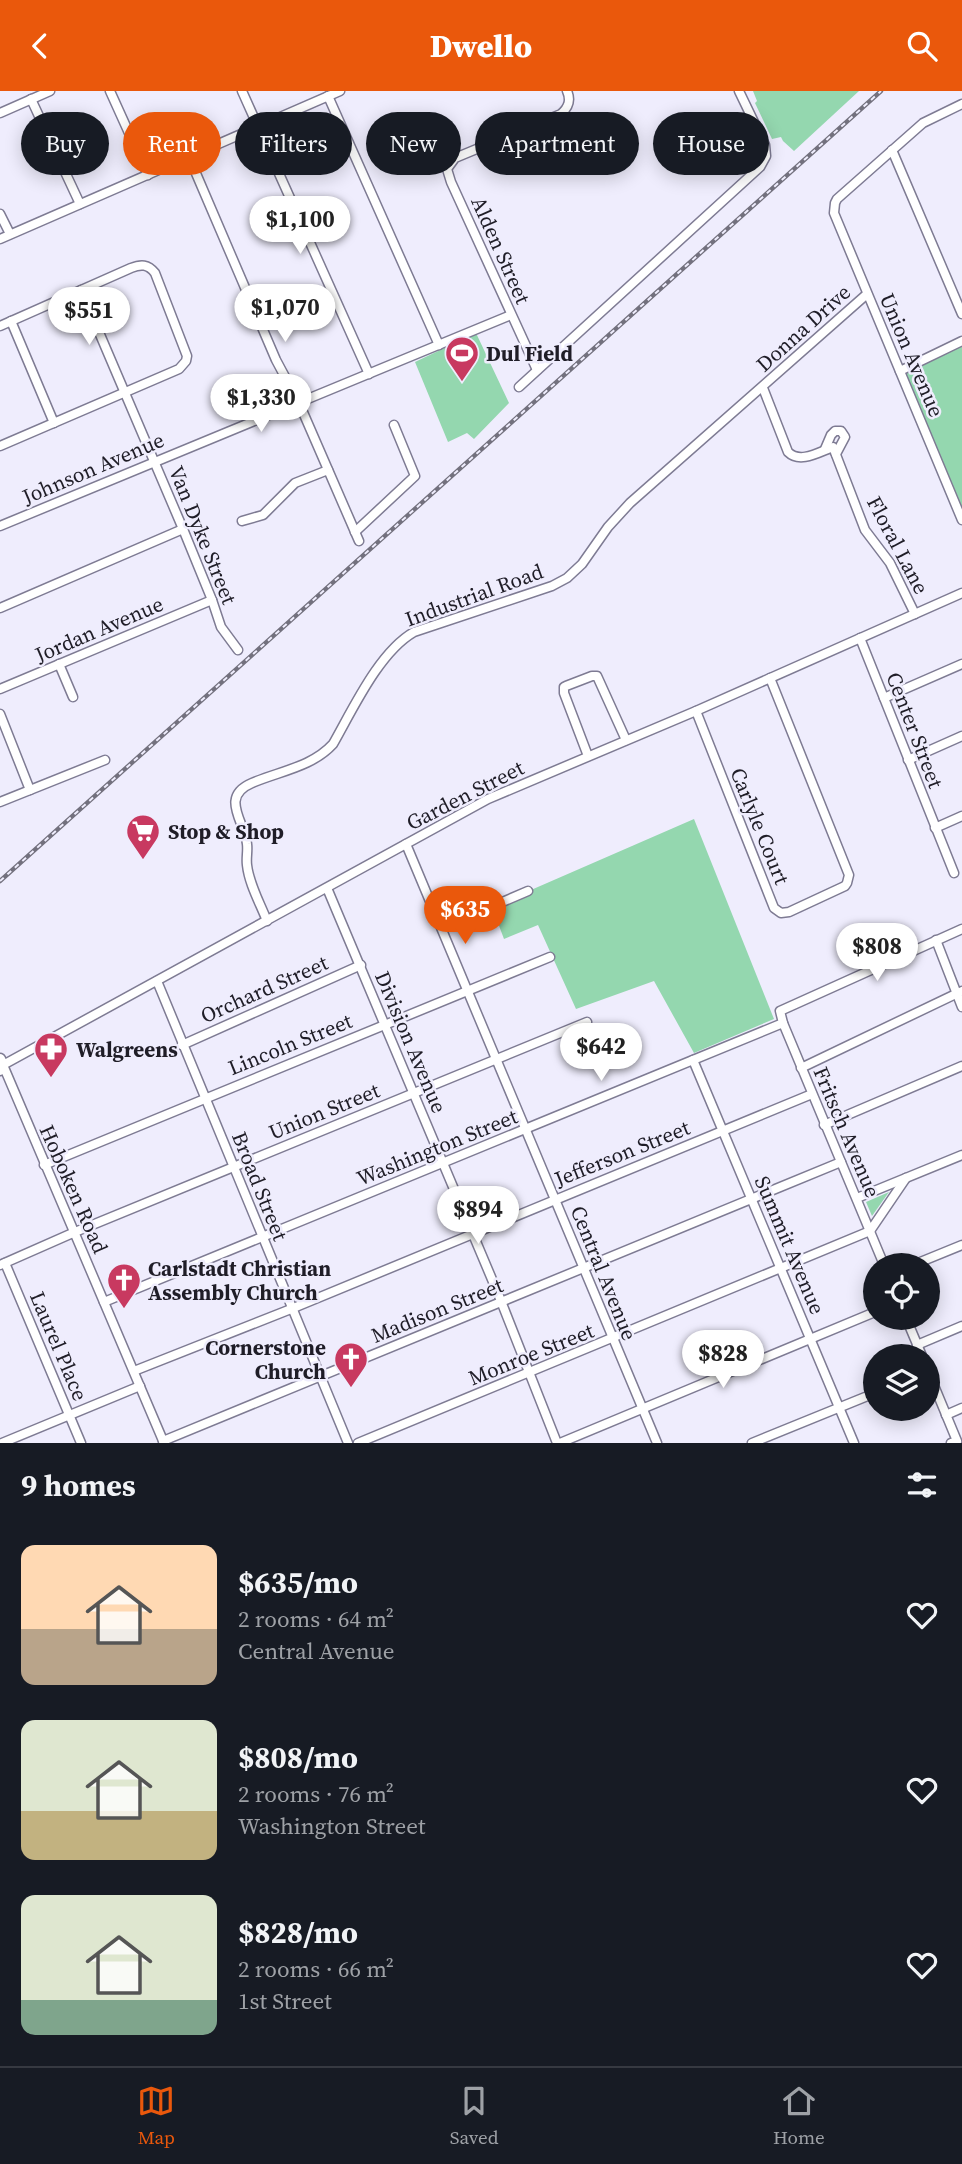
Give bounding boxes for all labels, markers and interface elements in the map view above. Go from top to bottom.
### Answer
text: Dwello [430,24,532,68]
icon: back [21,27,59,65]
icon: search [903,27,941,65]
chip: Buy [21,112,109,175]
chip: Rent [123,112,221,175]
chip: Filters [235,112,352,175]
chip: New [366,112,461,175]
chip: Apartment [475,112,639,175]
chip: House [653,112,769,175]
street label: Alden Street [464,192,538,308]
pin: $1,100 [243,197,357,256]
text: $1,100 [265,203,335,235]
street label: Donna Drive [749,278,857,378]
pin: $1,070 [228,285,342,344]
pin: $551 [48,287,130,347]
street label: Union Avenue [873,289,951,421]
text: $1,070 [250,291,320,323]
text: $551 [64,294,114,326]
sports icon: Dul Field [443,334,481,383]
place label: Dul Field [486,339,573,368]
pin: $1,330 [204,375,318,434]
text: $1,330 [226,381,296,413]
street label: Johnson Avenue [17,425,168,511]
street label: Van Dyke Street [162,461,244,609]
street label: Floral Lane [860,491,936,599]
street label: Industrial Road [401,557,547,633]
street label: Jordan Avenue [30,589,167,669]
street label: Center Street [880,668,950,792]
street label: Garden Street [401,753,529,837]
street label: Carlyle Court [723,763,797,889]
supermarket icon: Stop & Shop [124,812,162,861]
place label: Stop & Shop [168,817,284,846]
pin: $635 [424,887,506,946]
text: $635 [440,893,490,925]
pin: $808 [836,923,918,983]
text: $808 [852,930,902,962]
street label: Orchard Street [196,948,332,1030]
street label: Division Avenue [368,967,454,1117]
street label: Lincoln Street [224,1006,356,1082]
pin: $642 [560,1023,642,1083]
pharmacy icon: Walgreens [32,1030,70,1079]
text: $642 [576,1030,626,1062]
place label: Walgreens [76,1035,178,1064]
street label: Fritsch Avenue [806,1062,888,1202]
street label: Union Street [264,1076,384,1146]
street label: Washington Street [352,1101,522,1192]
street label: Jefferson Street [549,1113,694,1194]
street label: Hoboken Road [33,1120,115,1258]
street label: Broad Street [225,1127,295,1245]
street label: Summit Avenue [748,1171,832,1319]
pin: $894 [437,1187,519,1246]
text: $894 [453,1193,503,1225]
street label: Central Avenue [564,1201,644,1345]
map controls [863,1253,940,1421]
button: locate [863,1253,940,1330]
place label: Carlstadt Christian Assembly Church [148,1254,331,1307]
church icon: Carlstadt Christian Assembly Church [105,1261,143,1310]
street label: Madison Street [367,1270,507,1350]
street label: Laurel Place [23,1287,95,1405]
street label: Monroe Street [464,1316,598,1392]
pin: $828 [682,1331,764,1390]
place label: Cornerstone Church [205,1333,326,1386]
text: $828 [698,1337,748,1369]
church icon: Cornerstone Church [332,1340,370,1389]
button: layers [863,1344,940,1421]
text: 9 homes [21,1465,136,1506]
icon: filters [903,1466,941,1504]
text: $635/mo [238,1562,358,1603]
icon: home [77,1573,161,1657]
icon: heart [903,1596,941,1634]
text: 2 rooms · 64 m² [238,1603,394,1635]
text: Central Avenue [238,1635,394,1667]
text: $808/mo [238,1737,358,1778]
icon: home [77,1748,161,1832]
icon: heart [903,1771,941,1809]
text: 2 rooms · 76 m² [238,1778,394,1810]
text: Washington Street [238,1810,425,1842]
text: $828/mo [238,1912,358,1953]
icon: home [77,1923,161,2007]
icon: heart [903,1946,941,1984]
text: 2 rooms · 66 m² [238,1953,394,1985]
text: 1st Street [238,1985,332,2017]
tab: Map [137,2082,175,2150]
tab: Saved [450,2082,498,2150]
tab: Home [773,2082,825,2150]

